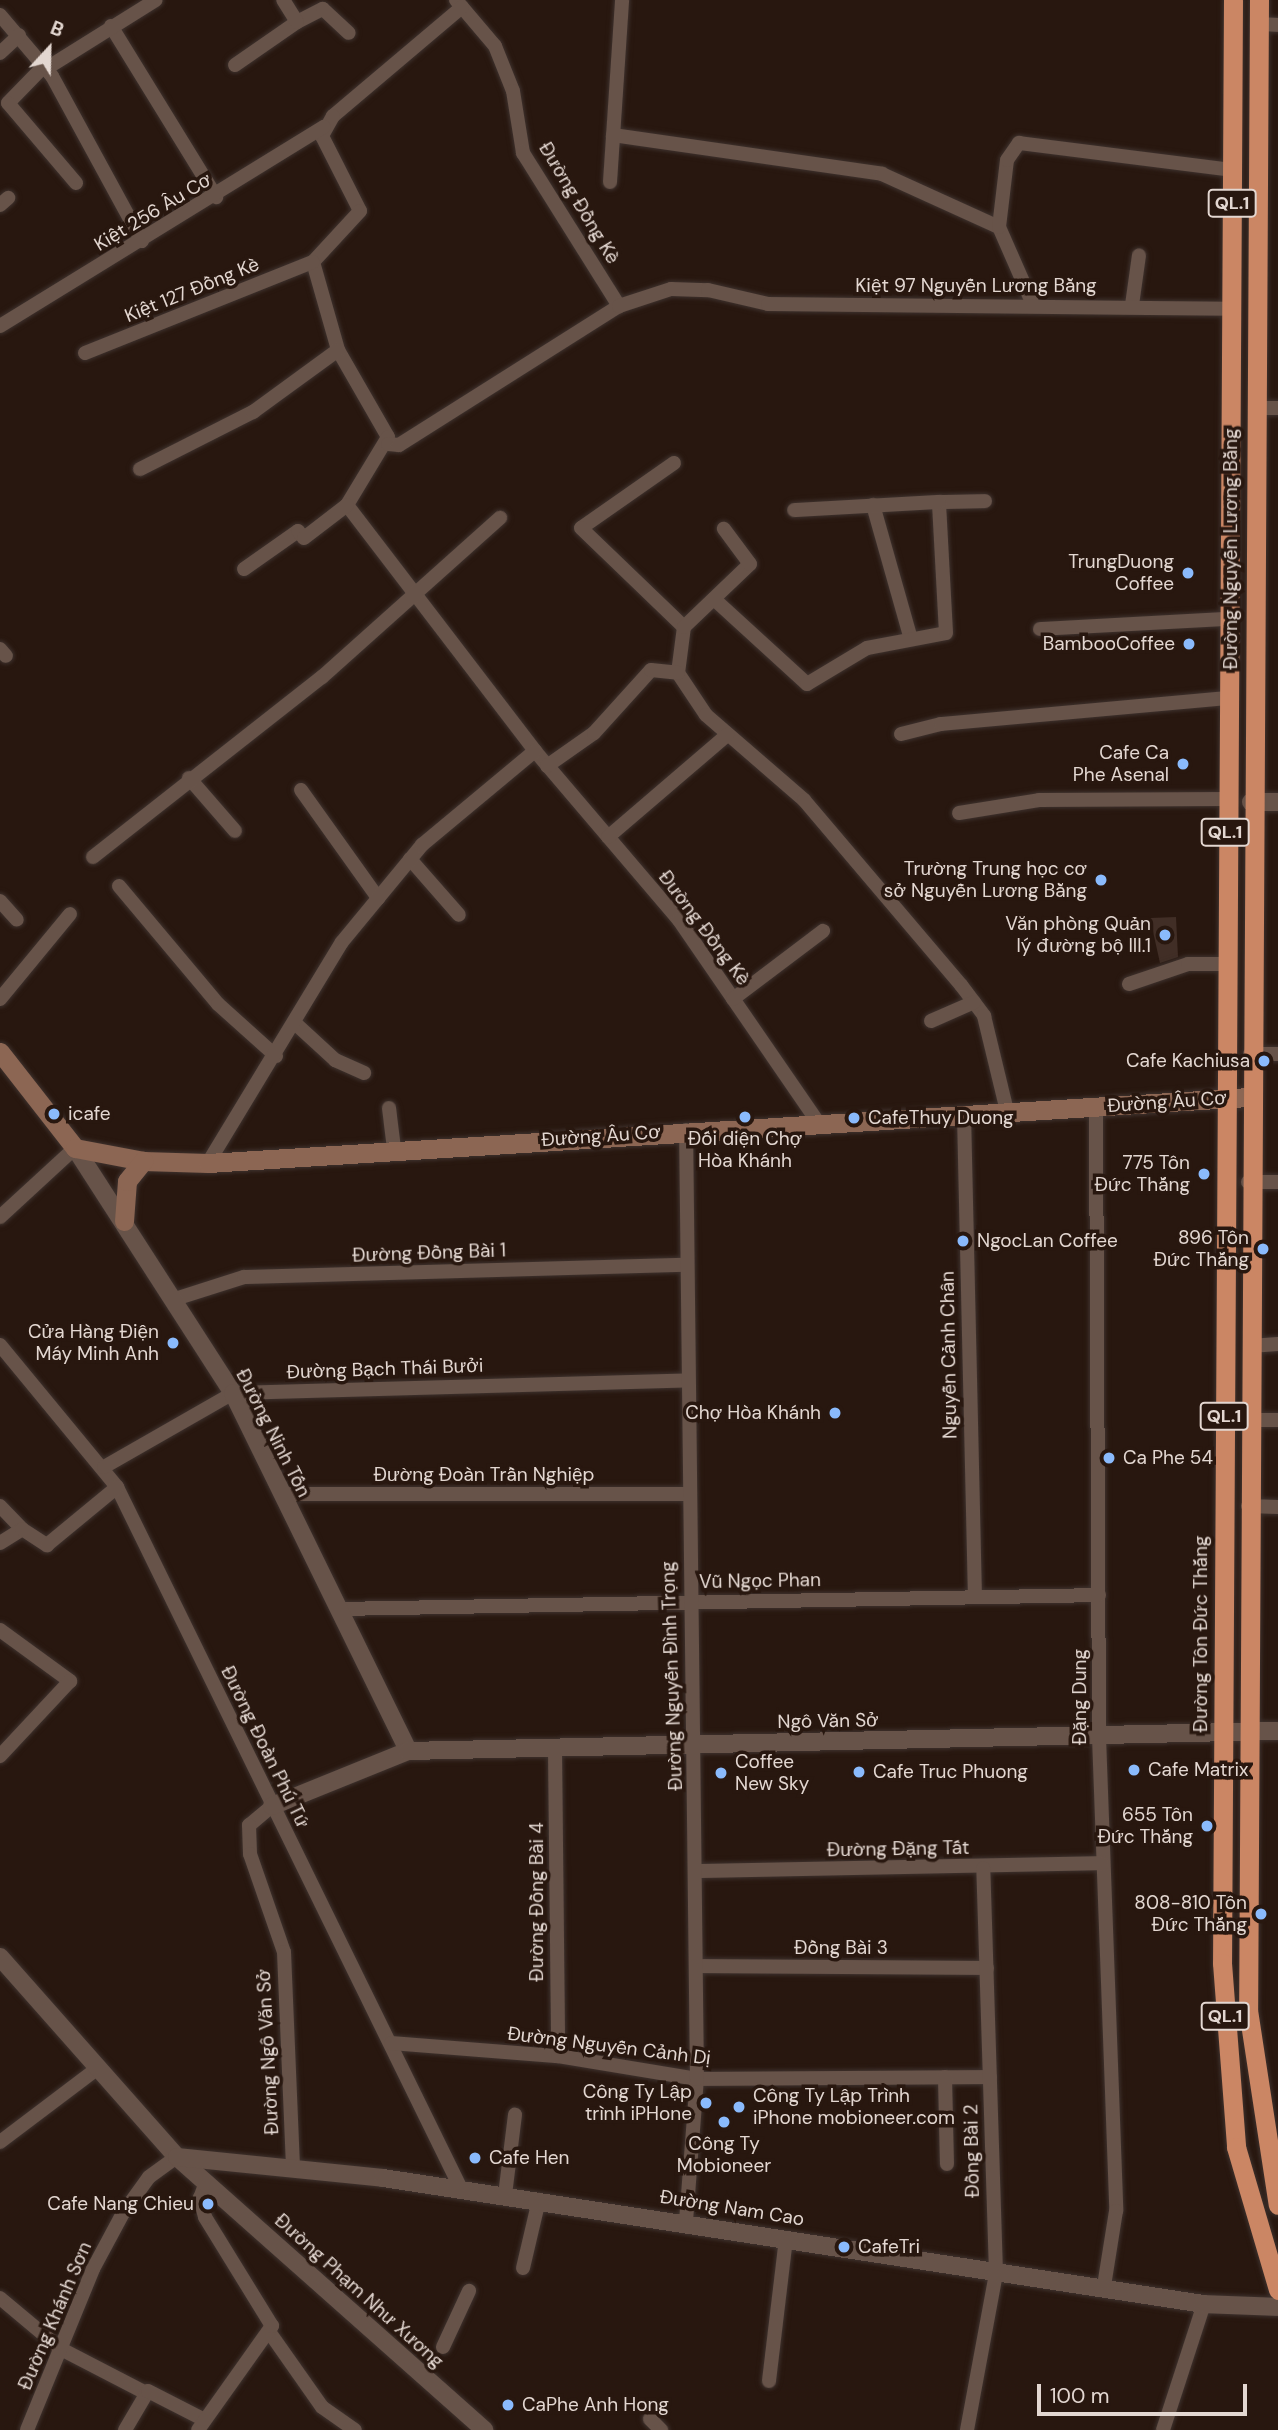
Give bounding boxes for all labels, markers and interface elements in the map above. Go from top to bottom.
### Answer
north arrow [14,14,84,84]
text: B [47,15,67,43]
street label: Đường Đồng Kè [534,138,624,268]
street label: Kiệt 256 Âu Cơ [90,168,216,256]
road number: QL.1 [1208,188,1256,218]
street label: Kiệt 127 Đồng Kè [121,253,263,327]
street label: Kiệt 97 Nguyễn Lương Bằng [855,275,1097,297]
street label: Đường Nguyễn Lương Bằng [1220,428,1242,670]
place label: TrungDuong Coffee [1068,551,1174,595]
marker: TrungDuong Coffee [1180,565,1196,581]
place label: BambooCoffee [1043,633,1175,655]
marker: BambooCoffee [1181,636,1197,652]
place label: Cafe Ca Phe Asenal [1073,742,1169,786]
marker: Cafe Ca Phe Asenal [1175,756,1191,772]
road number: QL.1 [1200,818,1250,846]
place label: Trường Trung học cơ sở Nguyễn Lương Bằng [884,858,1087,902]
street label: Đường Đồng Kè [653,866,755,990]
marker: Trường Trung học cơ sở Nguyễn Lương Bằng [1093,872,1109,888]
place label: Văn phòng Quản lý đường bộ III.1 [1005,913,1151,957]
marker: Văn phòng Quản lý đường bộ III.1 [1157,927,1173,943]
place label: Cafe Kachiusa [1126,1050,1250,1072]
marker: Cafe Kachiusa [1256,1053,1272,1069]
street label: Đường Âu Cơ [1107,1086,1227,1118]
place label: icafe [68,1103,111,1125]
marker: icafe [46,1106,62,1122]
place label: CafeThuy Duong [868,1107,1014,1129]
marker: Đối diện Chợ Hòa Khánh [737,1109,753,1125]
marker: CafeThuy Duong [846,1110,862,1126]
street label: Đường Âu Cơ [541,1120,661,1152]
place label: Đối diện Chợ Hòa Khánh [688,1128,802,1172]
place label: 775 Tôn Đức Thắng [1094,1152,1190,1196]
marker: 775 Tôn Đức Thắng [1196,1166,1212,1182]
place label: 896 Tôn Đức Thắng [1153,1227,1249,1271]
place label: NgocLan Coffee [977,1230,1118,1252]
marker: NgocLan Coffee [955,1233,971,1249]
street label: Đường Đồng Bài 1 [352,1239,506,1267]
marker: 896 Tôn Đức Thắng [1255,1241,1271,1257]
street label: Nguyễn Cảnh Chân [936,1271,962,1439]
place label: Cửa Hàng Điện Máy Minh Anh [28,1321,159,1365]
marker: Cửa Hàng Điện Máy Minh Anh [165,1335,181,1351]
street label: Đường Bạch Thái Bưởi [286,1354,484,1384]
street label: Đường Ninh Tốn [231,1365,315,1501]
road number: QL.1 [1200,1401,1248,1430]
place label: Chợ Hòa Khánh [685,1402,821,1424]
marker: Chợ Hòa Khánh [827,1405,843,1421]
place label: Ca Phe 54 [1123,1447,1213,1469]
marker: Ca Phe 54 [1101,1450,1117,1466]
street label: Đường Đoàn Trần Nghiệp [374,1464,594,1486]
street label: Đường Tôn Đức Thắng [1190,1536,1212,1732]
street label: Đường Nguyễn Đình Trọng [657,1561,687,1791]
street label: Vũ Ngọc Phan [699,1569,821,1593]
street label: Đặng Dung [1069,1649,1091,1745]
street label: Đường Đoàn Phú Tứ [216,1662,314,1832]
street label: Ngô Văn Sở [777,1709,879,1733]
place label: Coffee New Sky [735,1751,809,1795]
place label: Cafe Matrix [1148,1759,1248,1781]
place label: Cafe Truc Phuong [873,1761,1028,1783]
marker: Cafe Matrix [1126,1762,1142,1778]
marker: Cafe Truc Phuong [851,1764,867,1780]
marker: Coffee New Sky [713,1765,729,1781]
place label: 655 Tôn Đức Thắng [1097,1804,1193,1848]
marker: 655 Tôn Đức Thắng [1199,1818,1215,1834]
street label: Đường Đồng Bài 4 [526,1822,548,1982]
street label: Đường Đặng Tất [827,1836,969,1862]
place label: 808-810 Tôn Đức Thắng [1134,1892,1247,1936]
marker: 808-810 Tôn Đức Thắng [1253,1906,1269,1922]
street label: Đồng Bài 3 [794,1937,888,1959]
street label: Đường Ngô Văn Sở [252,1968,284,2136]
road number: QL.1 [1200,2002,1250,2030]
street label: Đường Nguyễn Cảnh Dị [506,2022,712,2070]
place label: Công Ty Lập trình iPHone [583,2081,692,2125]
place label: Công Ty Lập Trình iPhone mobioneer.com [753,2085,955,2129]
marker: Công Ty Lập trình iPHone [698,2095,714,2111]
marker: Công Ty Lập Trình iPhone mobioneer.com [731,2099,747,2115]
street label: Đồng Bài 2 [960,2104,984,2198]
marker: Công Ty Mobioneer [716,2114,732,2130]
place label: Công Ty Mobioneer [677,2133,771,2177]
place label: Cafe Hen [489,2147,570,2169]
marker: Cafe Hen [467,2150,483,2166]
street label: Đường Nam Cao [658,2185,806,2231]
place label: Cafe Nang Chieu [47,2193,194,2215]
marker: Cafe Nang Chieu [200,2196,216,2212]
street label: Đường Phạm Như Xương [270,2209,448,2373]
place label: CafeTri [858,2236,920,2258]
street label: Đường Khánh Sơn [13,2238,97,2394]
marker: CafeTri [836,2239,852,2255]
scale bar [1040,2370,1250,2414]
text: 100 m [1050,2382,1110,2410]
place label: CaPhe Anh Hong [522,2394,669,2416]
marker: CaPhe Anh Hong [500,2397,516,2413]

